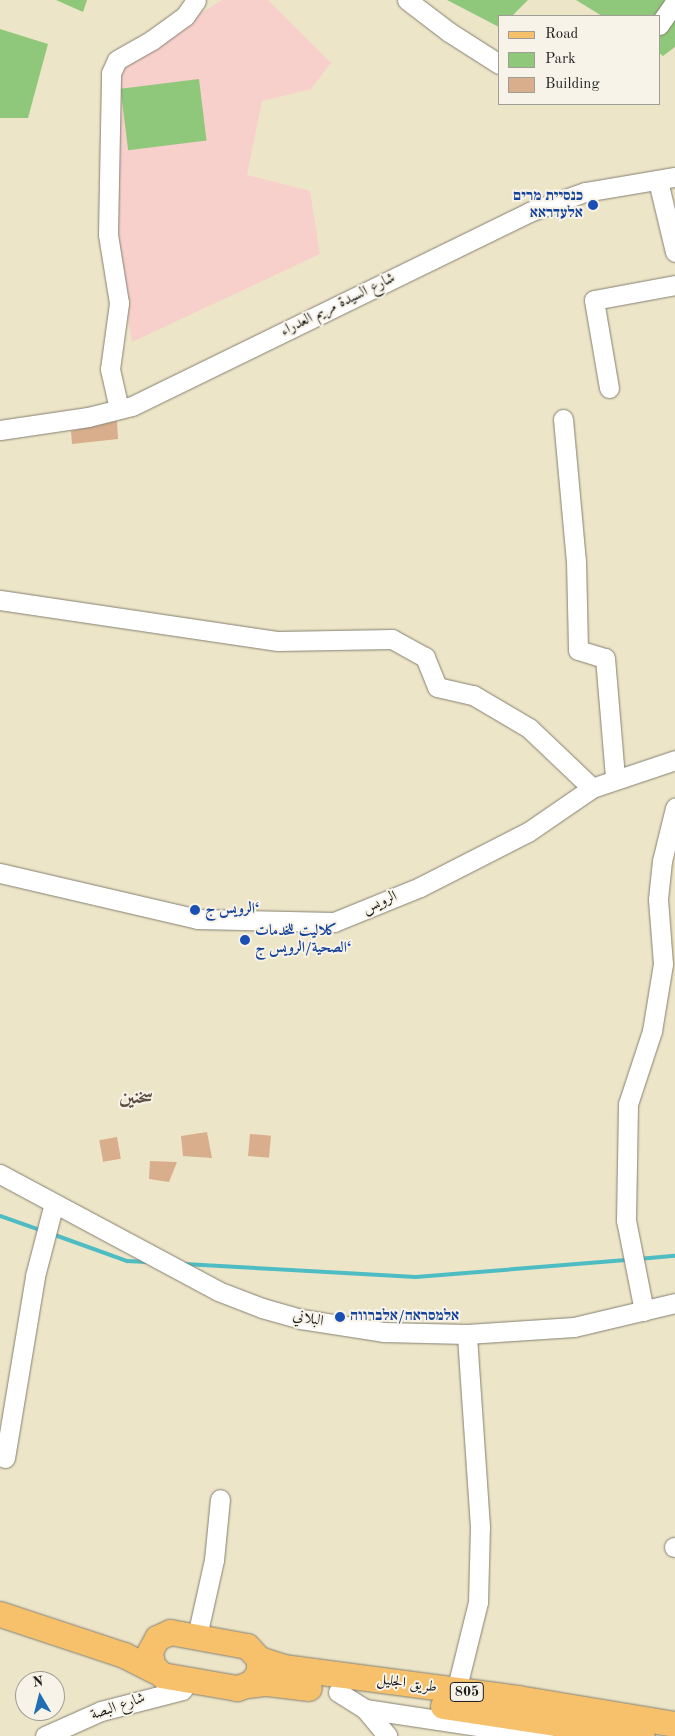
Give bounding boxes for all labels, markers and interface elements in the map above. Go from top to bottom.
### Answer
legend [498,15,660,105]
text: Road [545,27,578,42]
text: Park [545,52,576,67]
text: Building [545,77,600,92]
place label: כנסיית מרים אלעדראא [513,187,583,222]
marker: כנסיית מרים אלעדראא [587,199,599,211]
street label: شارع السيدة مريم العدراء [278,269,398,341]
street label: الرويس [360,888,400,918]
place label: الرويس ج‘ [205,901,259,919]
marker: الرويس ج‘ [189,904,201,916]
place label: كلاليت للخدمات الصحية/الرويس ج‘ [255,922,351,957]
marker: كلاليت للخدمات الصحية/الرويس ج‘ [239,934,251,946]
district label: سخنين [119,1086,153,1110]
street label: البلاني [291,1307,325,1331]
place label: אלמסראה/אלברווה [350,1308,459,1326]
marker: אלמסראה/אלברווה [334,1311,346,1323]
north arrow [15,1671,65,1721]
street label: طريق الجليل [376,1671,438,1697]
text: N [32,1674,44,1690]
road number: 805 [450,1680,484,1704]
street label: شارع البصة [88,1689,148,1725]

